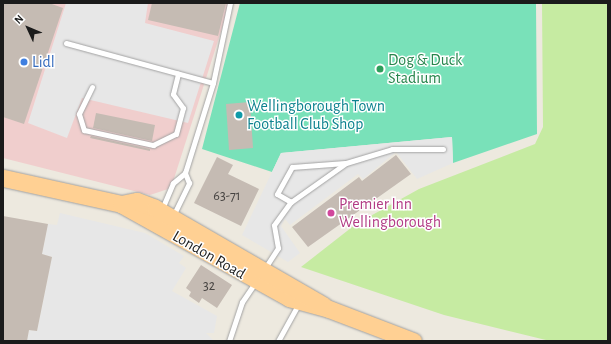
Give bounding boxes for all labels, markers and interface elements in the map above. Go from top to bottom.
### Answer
north arrow [8,8,48,48]
text: N [12,13,26,26]
place label: Dog & Duck Stadium [388,50,462,88]
place label: Lidl [32,52,55,72]
marker: Lidl [19,57,29,67]
marker: Dog & Duck Stadium [375,64,385,74]
place label: Wellingborough Town Football Club Shop [247,96,385,134]
marker: Wellingborough Town Football Club Shop [234,110,244,120]
house number: 63-71 [213,188,241,204]
place label: Premier Inn Wellingborough [339,194,441,232]
marker: Premier Inn Wellingborough [326,208,336,218]
street label: London Road [169,226,249,284]
house number: 32 [203,278,215,294]

